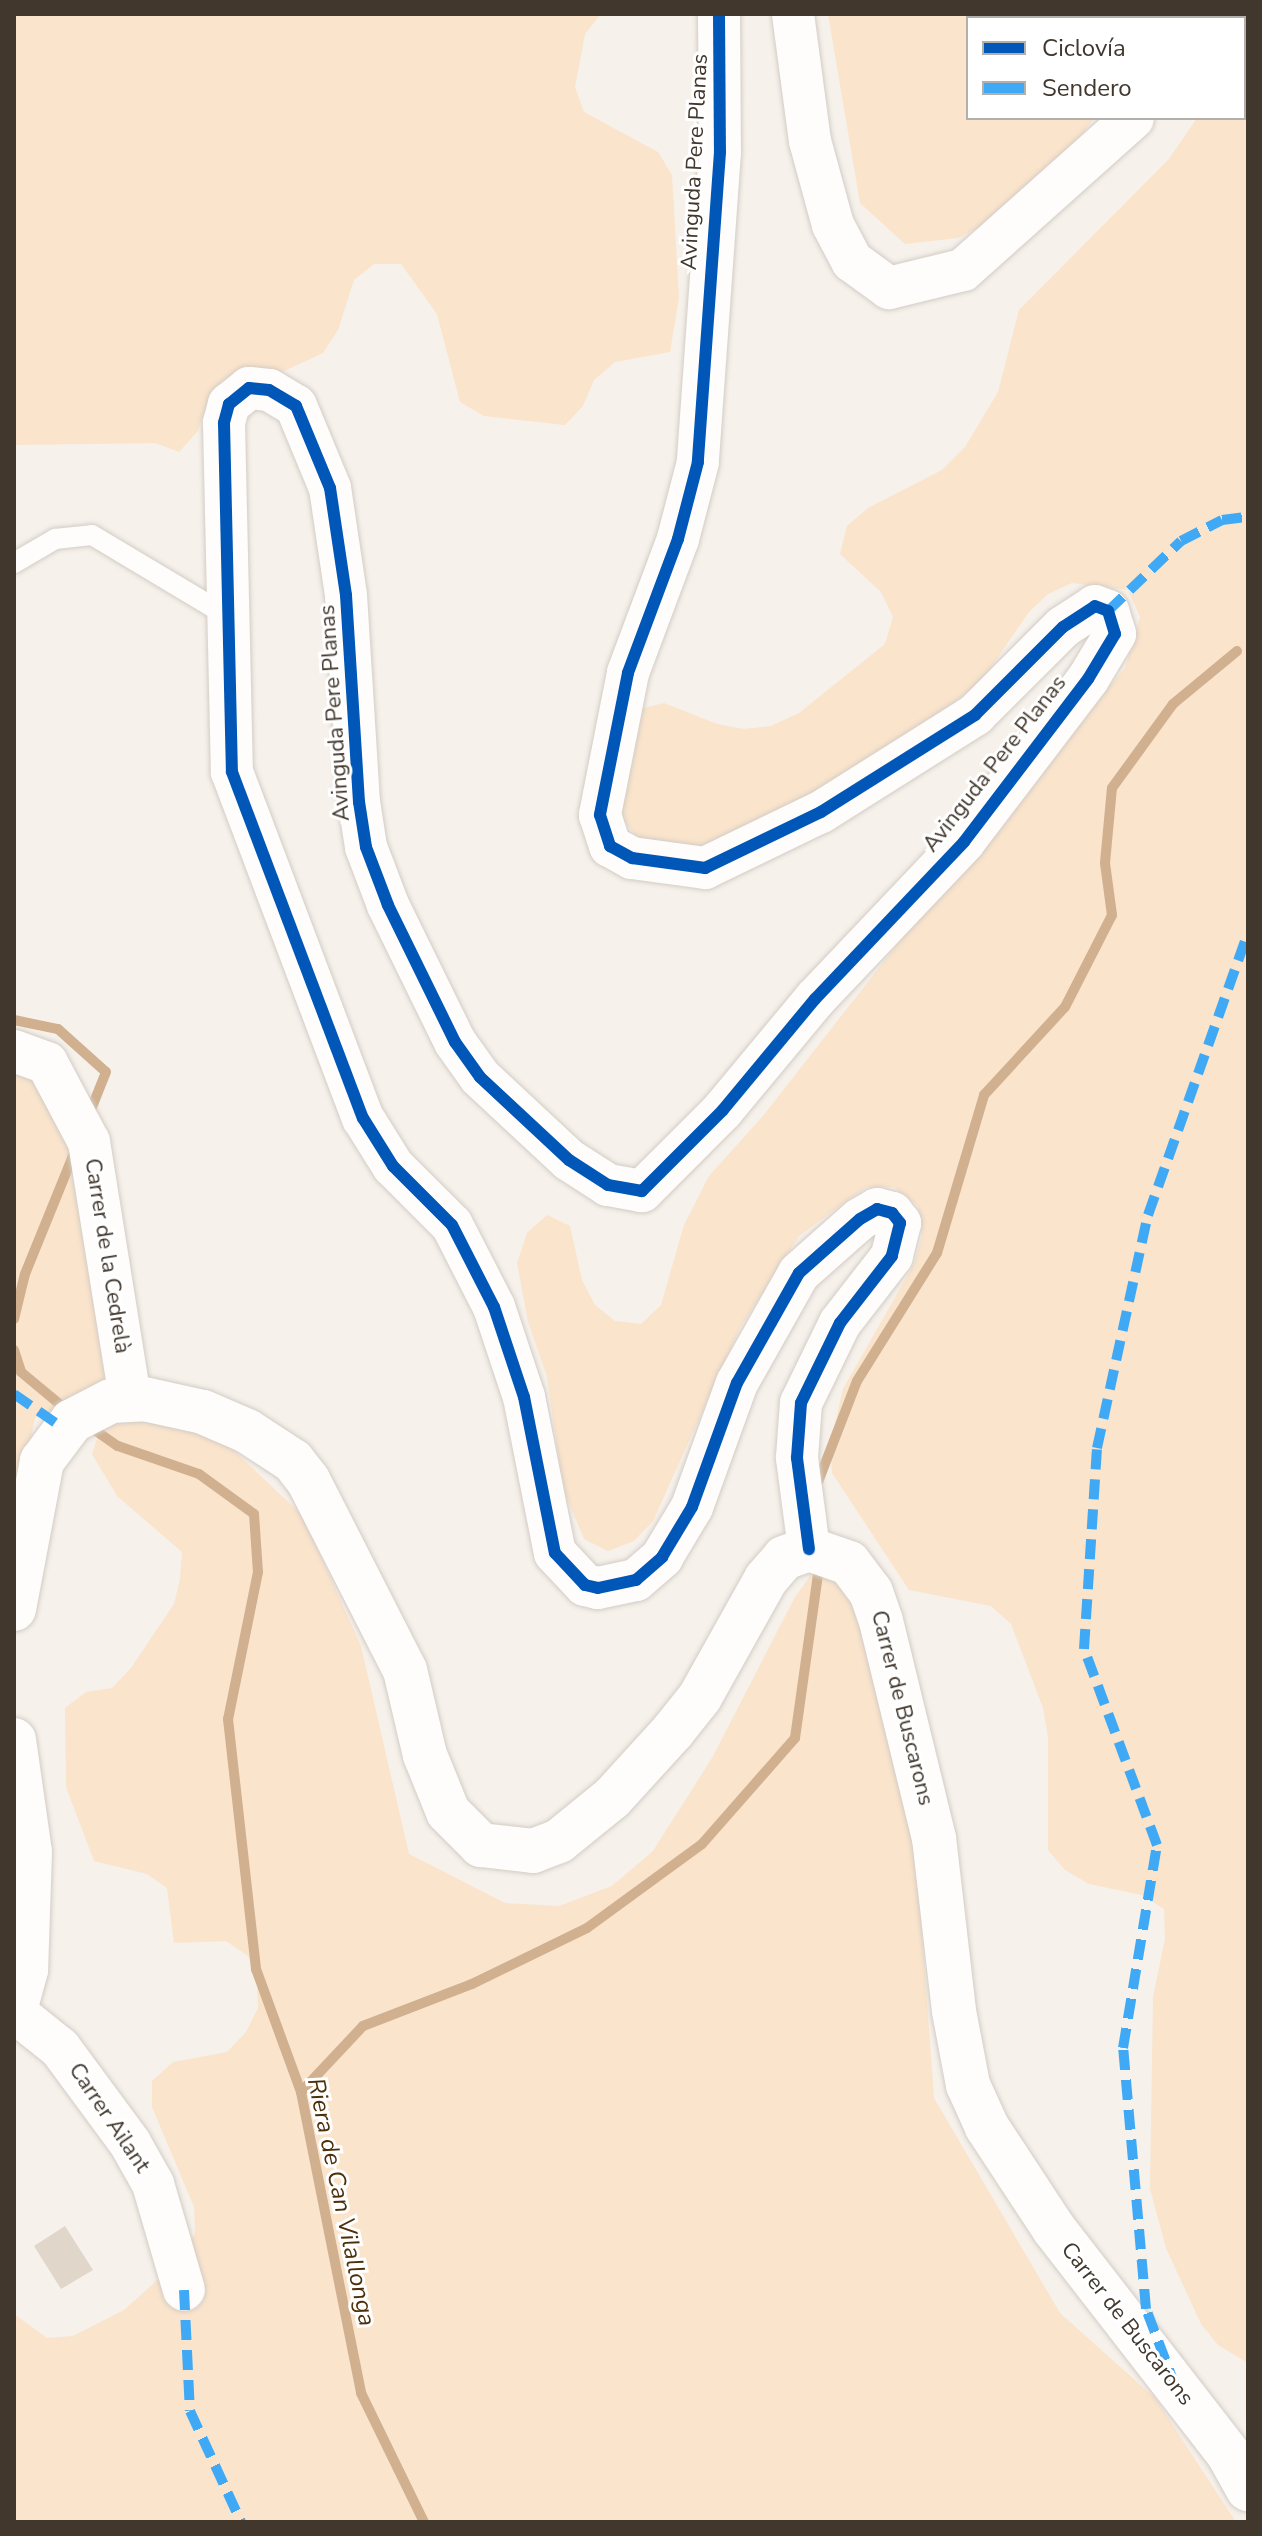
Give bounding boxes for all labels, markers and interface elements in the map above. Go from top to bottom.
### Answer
legend [966,16,1246,120]
text: Ciclovía [1042,32,1126,64]
street label: Avinguda Pere Planas [676,53,714,271]
text: Sendero [1042,72,1132,104]
street label: Avinguda Pere Planas [314,604,356,822]
street label: Avinguda Pere Planas [918,670,1072,858]
street label: Carrer de la Cedrelà [79,1157,135,1355]
street label: Carrer de Buscarons [865,1608,939,1808]
street label: Carrer Ailant [63,2058,155,2178]
water label: Riera de Can Vilallonga [301,2075,381,2329]
street label: Carrer de Buscarons [1055,2237,1199,2411]

